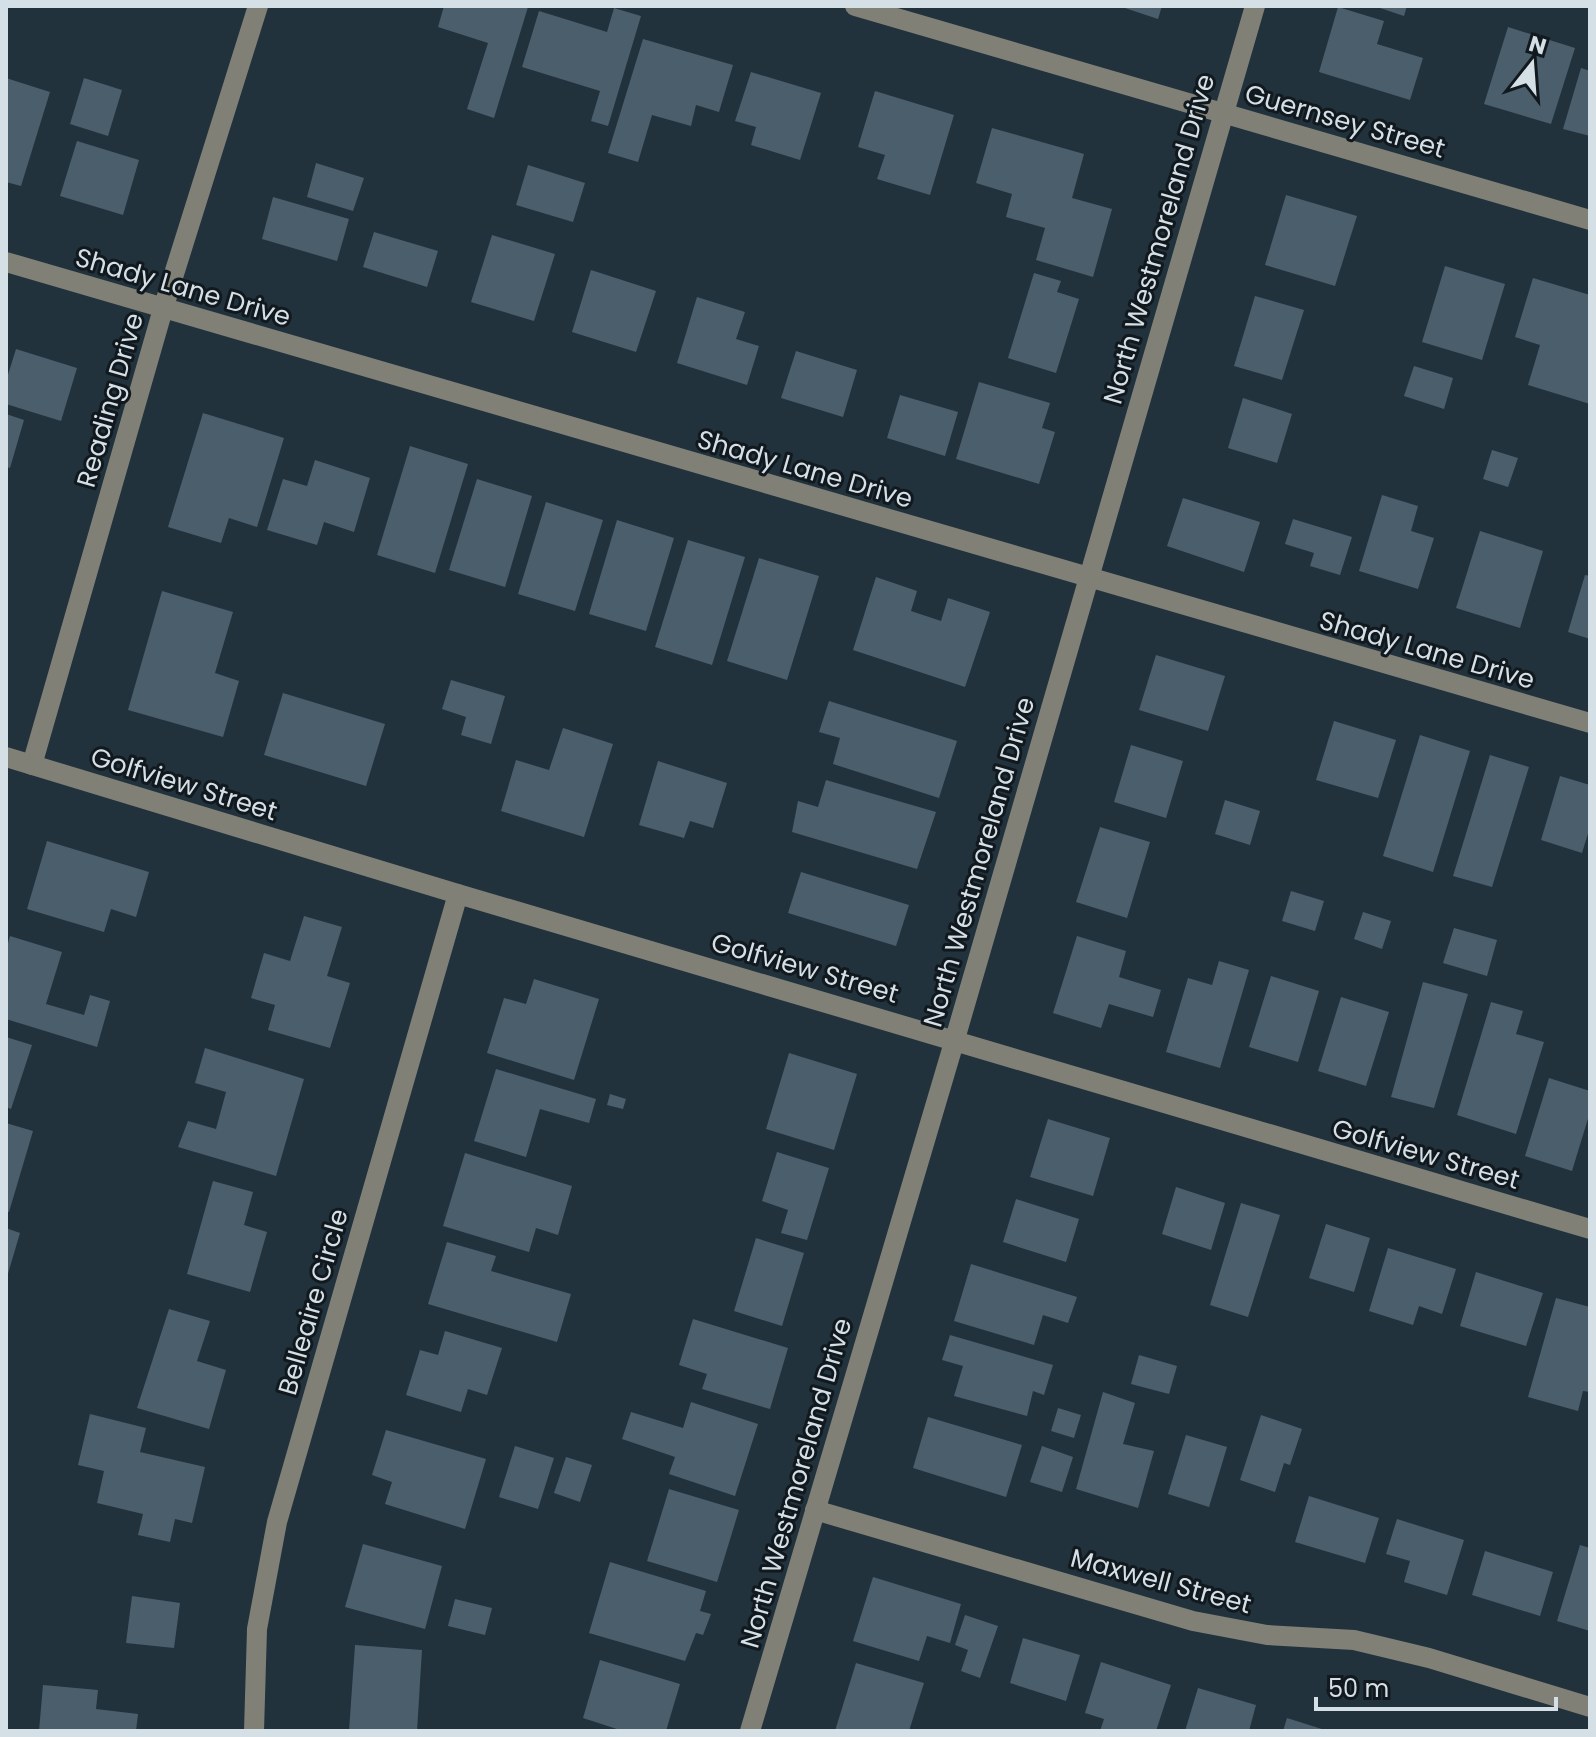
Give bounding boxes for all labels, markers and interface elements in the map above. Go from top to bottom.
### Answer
north arrow [1492,24,1572,104]
text: N [1525,28,1550,63]
street label: North Westmoreland Drive [1095,70,1223,408]
street label: Guernsey Street [1241,75,1449,167]
street label: Shady Lane Drive [71,239,295,335]
street label: Reading Drive [68,309,152,491]
street label: Shady Lane Drive [693,421,917,517]
street label: Shady Lane Drive [1315,602,1539,698]
street label: North Westmoreland Drive [915,693,1043,1031]
street label: Golfview Street [86,739,282,829]
street label: Golfview Street [707,924,903,1012]
street label: Golfview Street [1328,1110,1524,1198]
street label: Belleaire Circle [269,1205,357,1399]
street label: North Westmoreland Drive [732,1314,860,1652]
street label: Maxwell Street [1067,1540,1255,1622]
scale bar [1316,1661,1556,1711]
text: 50 m [1328,1672,1389,1705]

